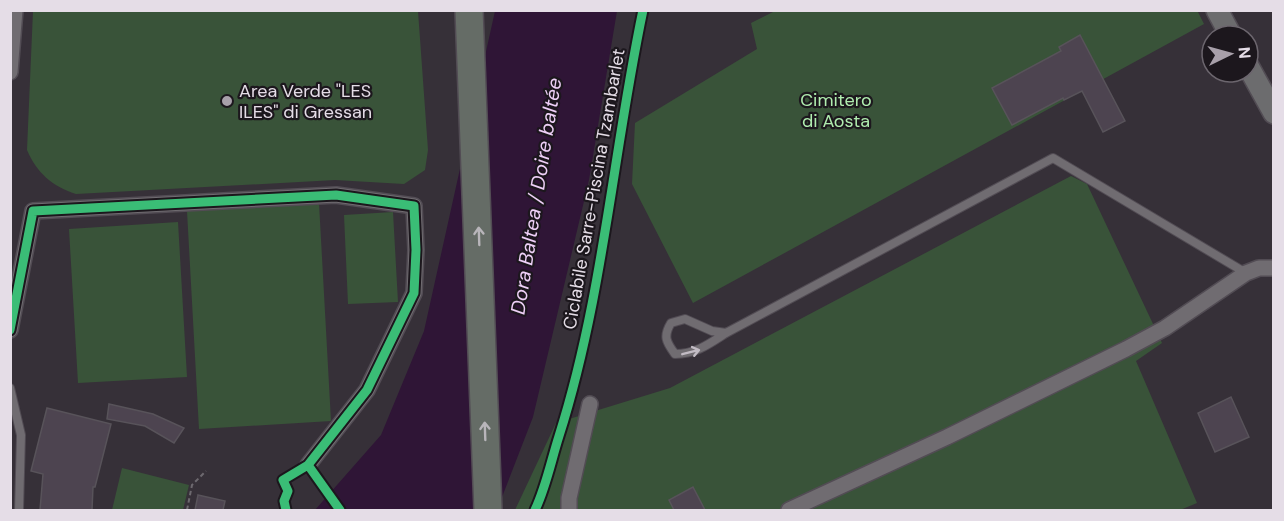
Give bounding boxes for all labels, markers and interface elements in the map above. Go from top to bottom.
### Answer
north arrow [1200,24,1260,84]
text: N [1233,46,1255,59]
street label: Ciclabile Sarre-Piscina Tzambarlet [557,47,631,331]
water label: Dora Baltea / Doire baltée [504,76,568,316]
place label: Area Verde "LES ILES" di Gressan [239,79,372,124]
park label: Cimitero di Aosta [800,88,872,133]
marker: Area Verde "LES ILES" di Gressan [220,94,234,108]
one-way arrow [473,227,484,247]
one-way arrow [681,345,700,357]
one-way arrow [479,422,491,442]

